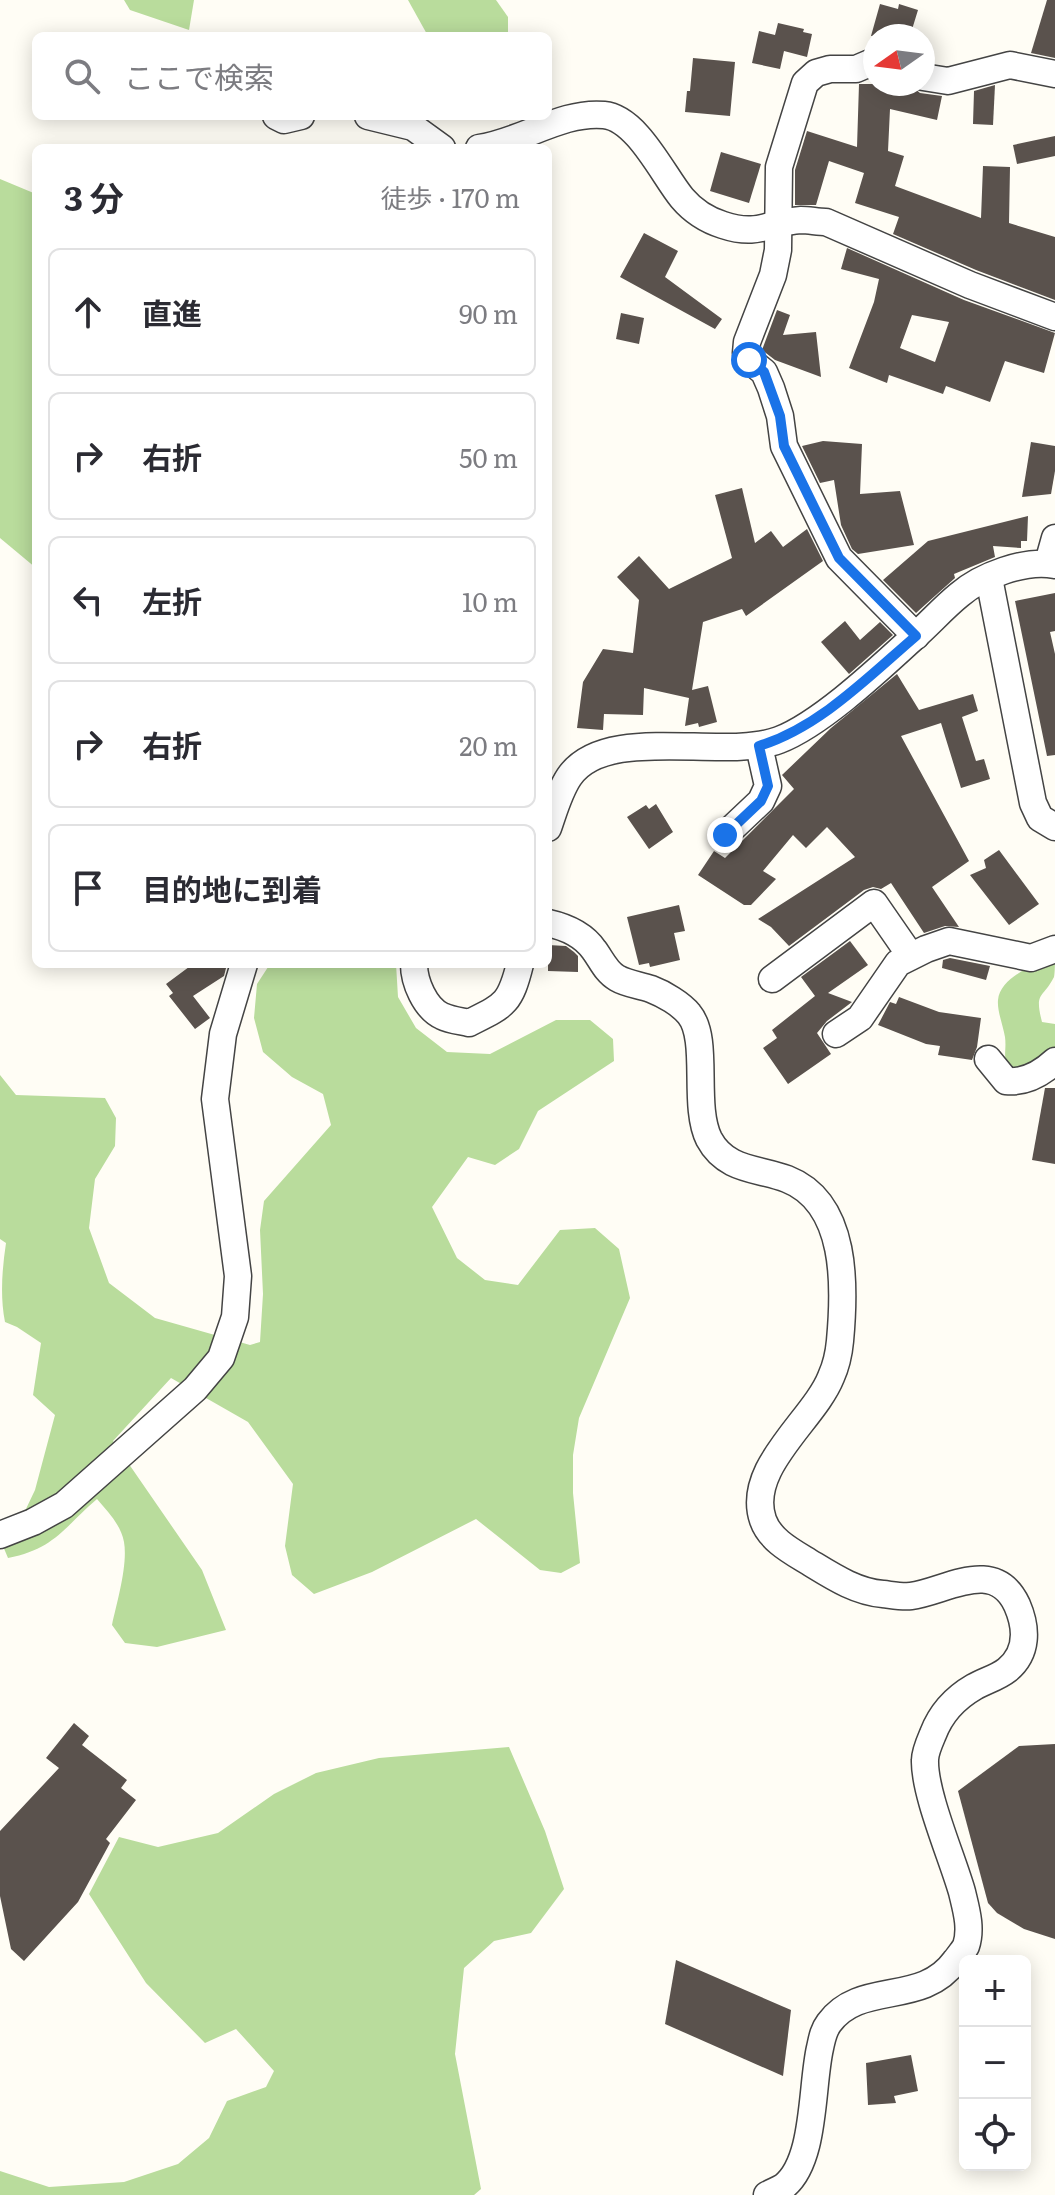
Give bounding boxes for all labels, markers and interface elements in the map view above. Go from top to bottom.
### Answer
north arrow [863,24,935,96]
search box [32,32,552,120]
icon: search [60,54,104,98]
text: ここで検索 [124,54,274,98]
text: 3 分 [64,171,124,221]
text: 徒歩 · 170 m [381,177,520,216]
icon: ahead [66,290,110,334]
text: 直進 [142,290,202,334]
text: 90 m [459,293,518,332]
route start [731,342,767,378]
icon: right [66,434,110,478]
text: 右折 [142,434,202,478]
text: 50 m [459,437,518,476]
icon: left [66,578,110,622]
text: 左折 [142,578,202,622]
text: 10 m [462,581,518,620]
icon: right [66,722,110,766]
text: 右折 [142,722,202,766]
text: 20 m [459,725,518,764]
route end [707,817,743,853]
icon: arrive [66,866,110,910]
text: 目的地に到着 [142,866,322,910]
map controls [959,1955,1031,2171]
button: + [959,1955,1031,2027]
button: − [959,2027,1031,2099]
button: locate [959,2099,1031,2171]

